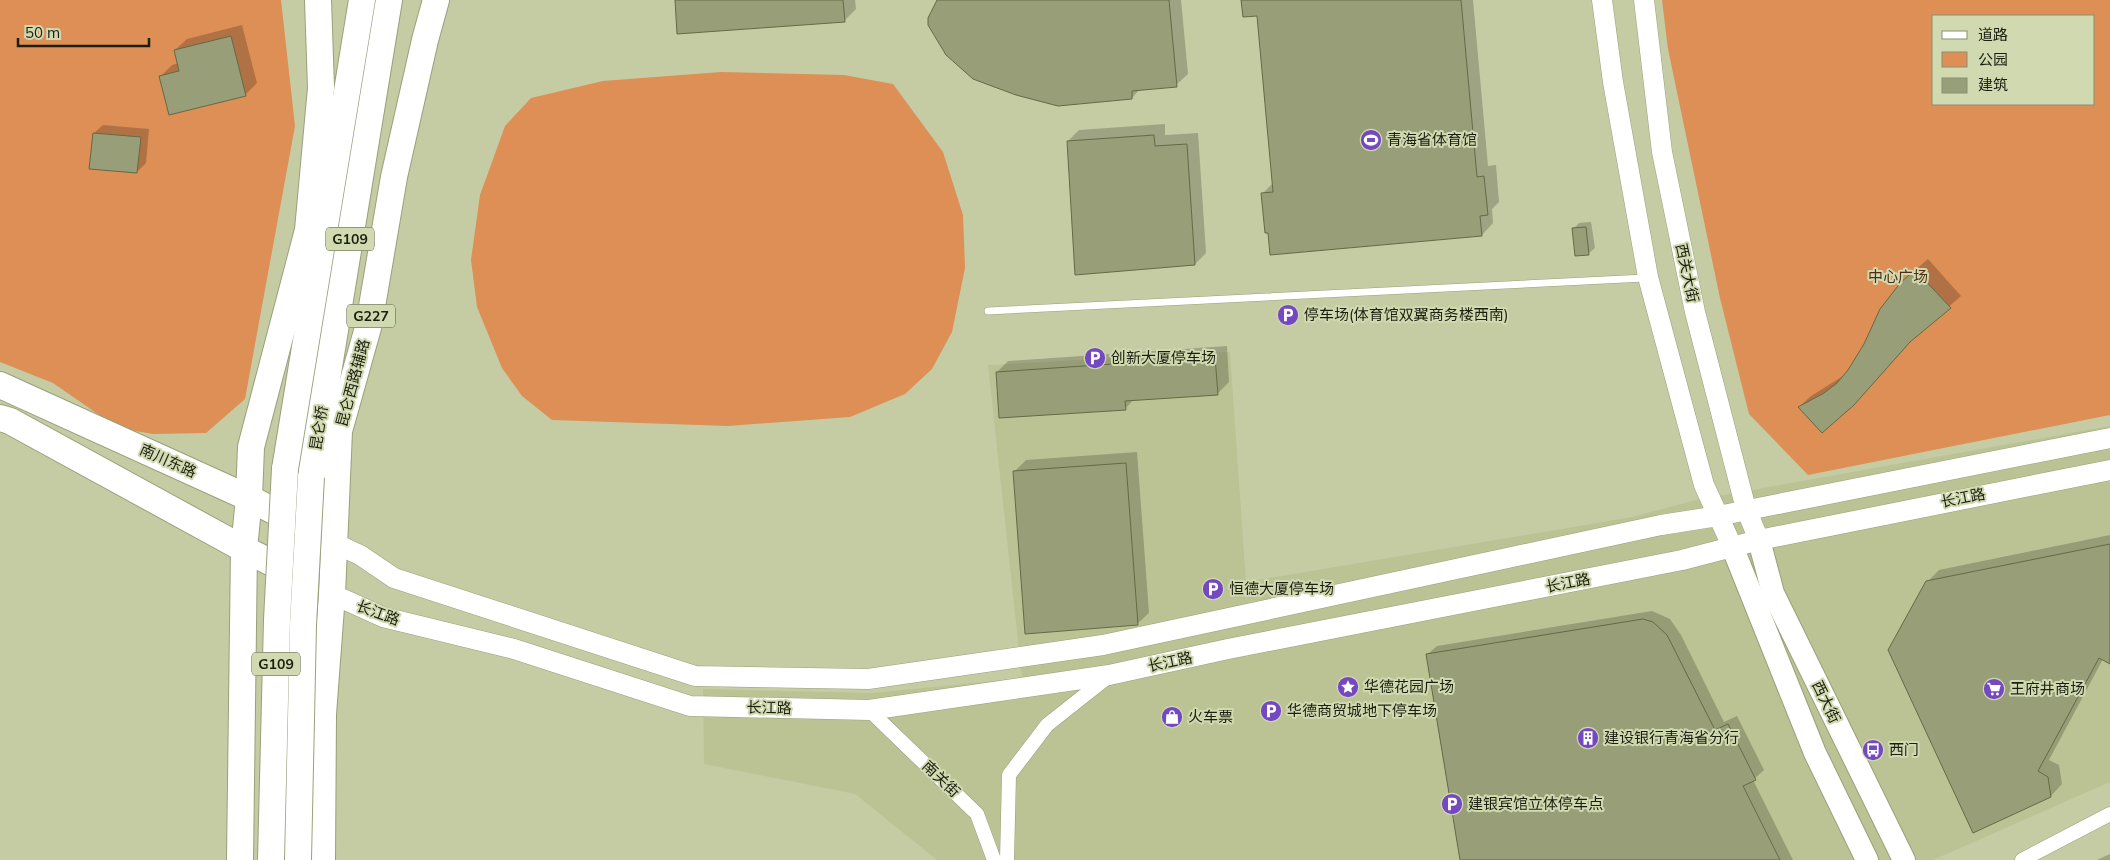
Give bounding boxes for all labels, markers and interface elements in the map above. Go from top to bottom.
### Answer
scale bar [18,15,149,47]
legend [1932,15,2095,105]
text: 50 m [25,23,60,42]
text: 道路 [1978,25,2008,44]
text: 公园 [1978,50,2008,69]
text: 建筑 [1978,75,2008,94]
sports icon: 青海省体育馆 [1359,128,1383,152]
place label: 青海省体育馆 [1387,130,1477,149]
road number: G109 [326,228,374,250]
street label: 西关大街 [1672,242,1703,304]
park label: 中心广场 [1868,267,1928,286]
parking icon: 停车场(体育馆双翼商务楼西南) [1276,303,1300,327]
road number: G227 [347,304,395,328]
place label: 停车场(体育馆双翼商务楼西南) [1304,305,1509,324]
street label: 昆仑西路辅路 [332,337,373,429]
parking icon: 创新大厦停车场 [1083,346,1107,370]
place label: 创新大厦停车场 [1111,348,1216,367]
street label: 昆仑桥 [306,404,331,452]
street label: 南川东路 [137,440,199,481]
street label: 长江路 [1939,484,1987,511]
street label: 长江路 [1544,569,1592,596]
parking icon: 恒德大厦停车场 [1201,577,1225,601]
place label: 恒德大厦停车场 [1229,579,1334,598]
street label: 长江路 [354,596,403,629]
street label: 长江路 [1146,648,1194,675]
road number: G109 [252,652,300,676]
place icon: 华德花园广场 [1336,675,1360,699]
place label: 华德花园广场 [1364,677,1454,696]
street label: 西大街 [1808,677,1845,726]
supermarket icon: 王府井商场 [1982,677,2006,701]
place label: 王府井商场 [2010,679,2085,698]
street label: 长江路 [746,698,792,717]
parking icon: 华德商贸城地下停车场 [1259,699,1283,723]
place label: 华德商贸城地下停车场 [1287,701,1437,720]
shop icon: 火车票 [1160,705,1184,729]
place label: 火车票 [1188,707,1233,726]
building icon: 建设银行青海省分行 [1576,726,1600,750]
place label: 建设银行青海省分行 [1604,728,1739,747]
bus stop icon: 西门 [1861,738,1885,762]
place label: 西门 [1889,740,1919,759]
street label: 南关街 [919,756,964,801]
parking icon: 建银宾馆立体停车点 [1440,792,1464,816]
place label: 建银宾馆立体停车点 [1468,794,1603,813]

